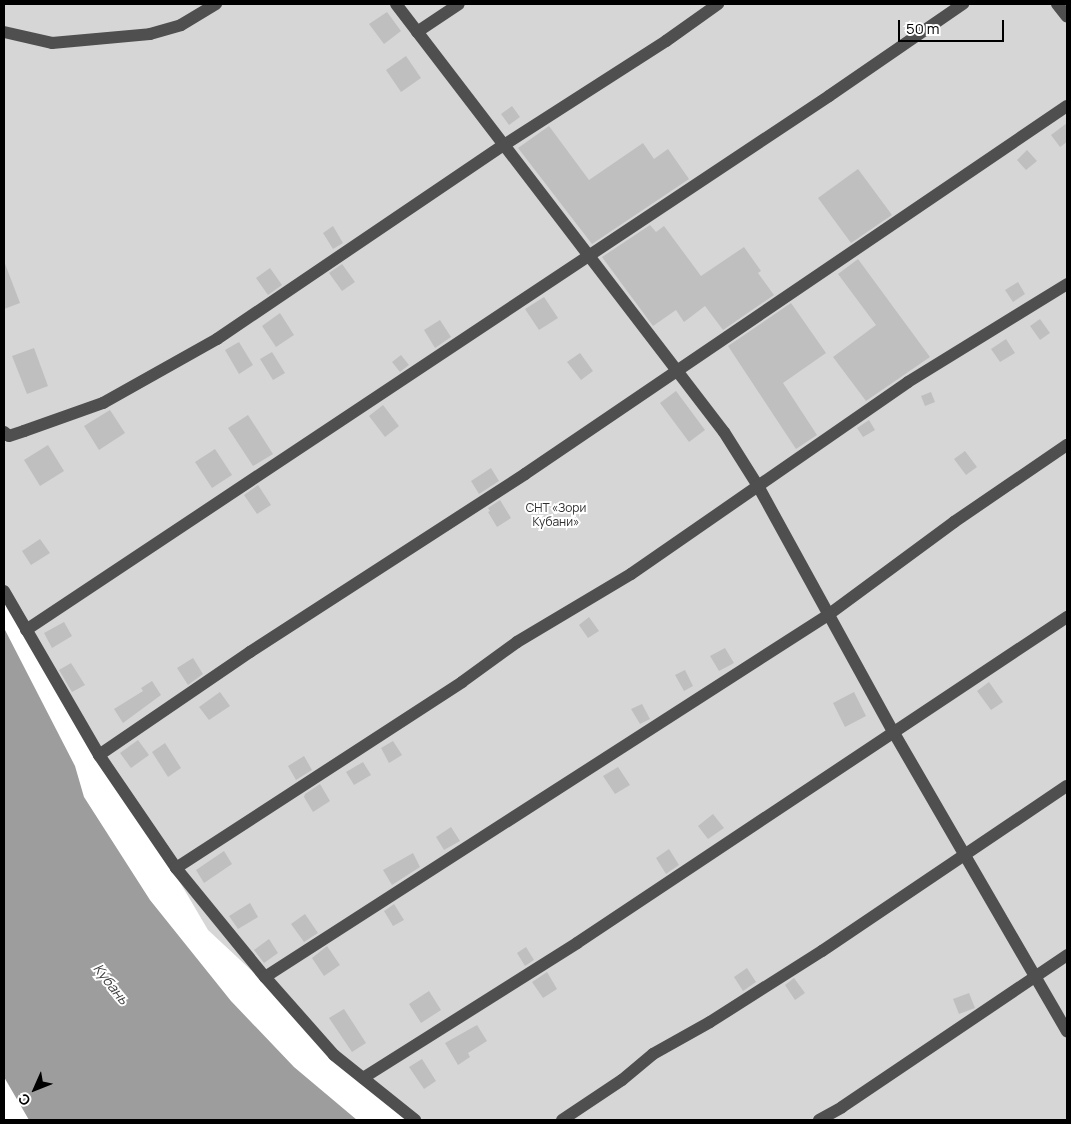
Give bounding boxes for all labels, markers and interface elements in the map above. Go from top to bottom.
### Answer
scale bar [901,10,1007,42]
text: 50 m [906,18,940,39]
park label: СНТ «Зори Кубани» [526,501,586,529]
water label: Кубань [90,960,132,1008]
north arrow [10,1064,60,1114]
text: С [13,1089,34,1110]

